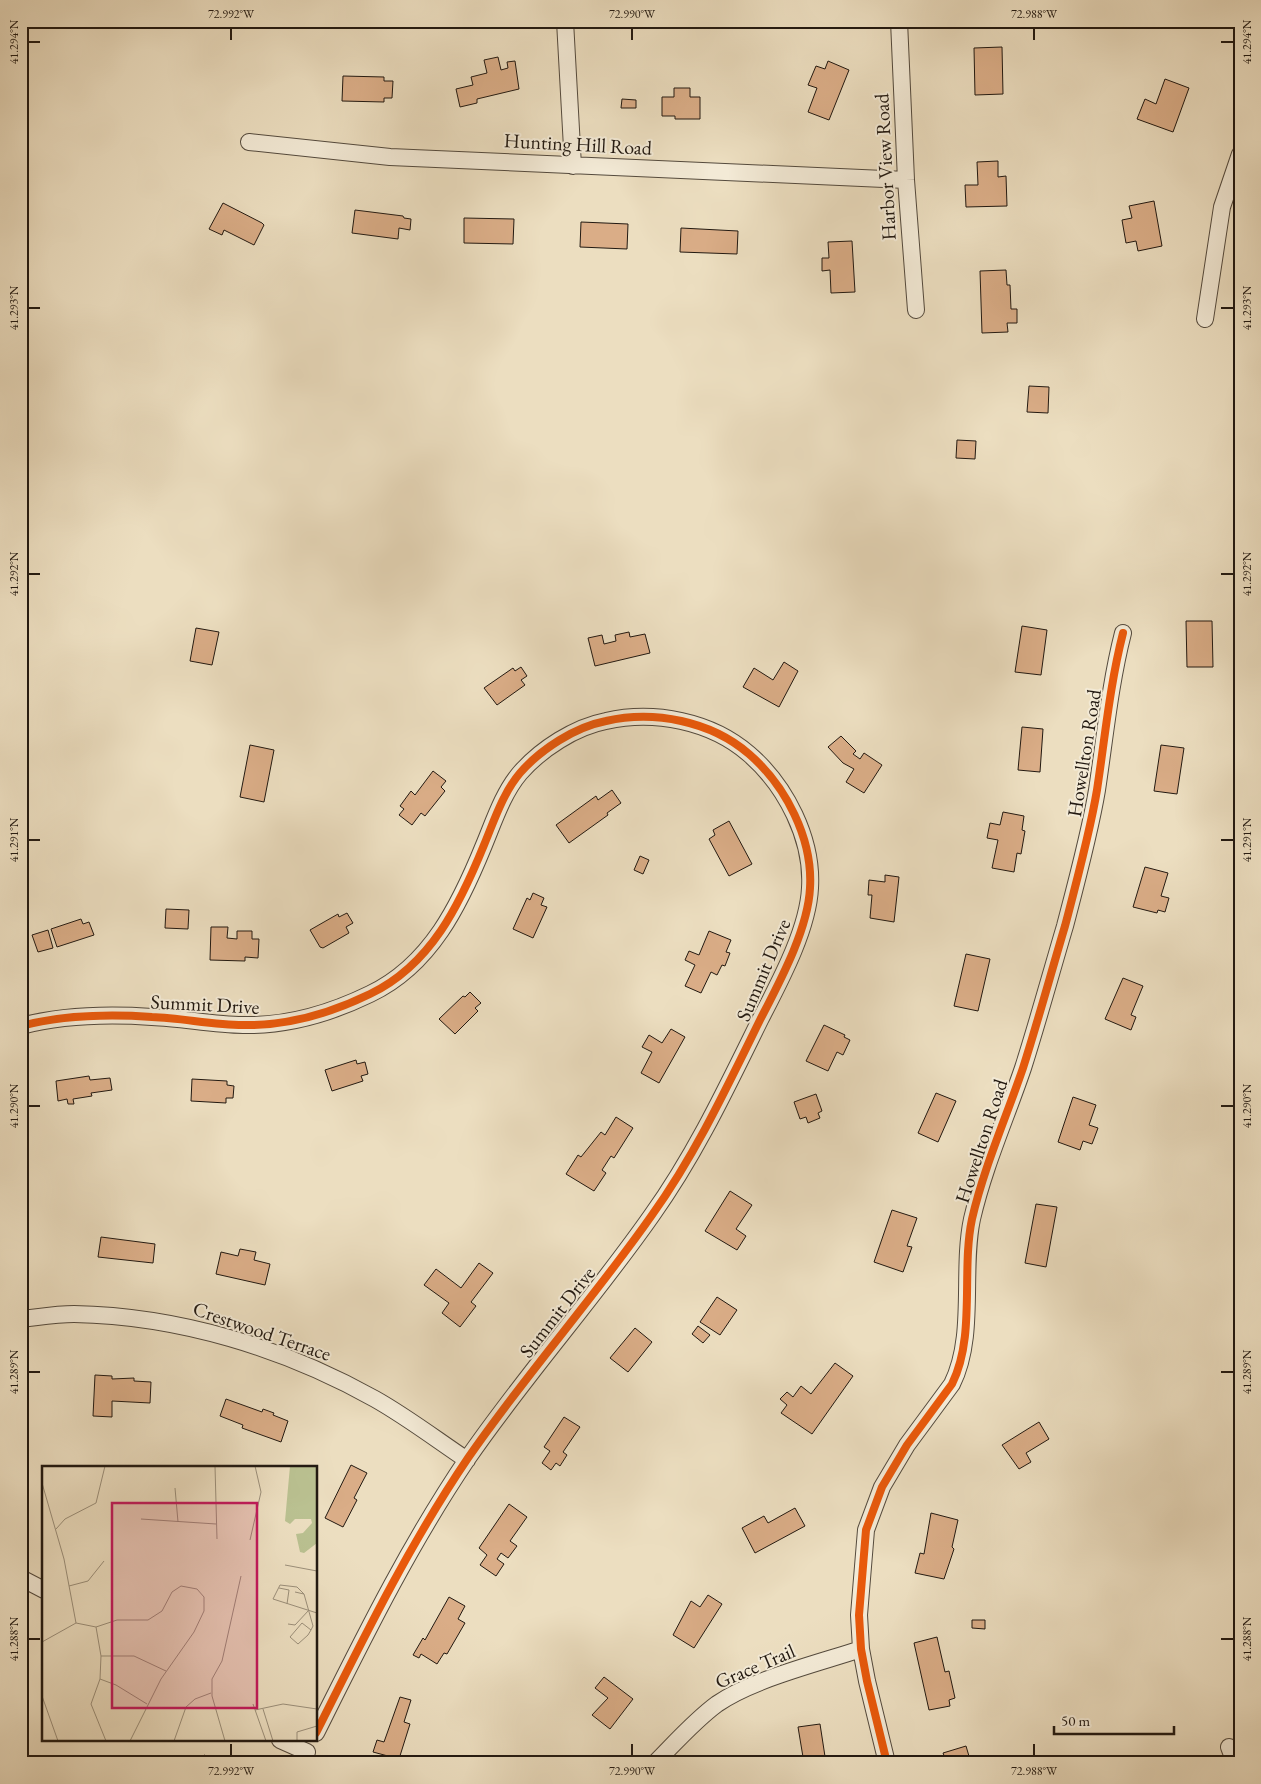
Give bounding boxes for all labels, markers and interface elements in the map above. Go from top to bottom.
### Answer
text: 72.992°W [208,6,255,22]
text: 72.990°W [609,6,656,22]
text: 72.988°W [1011,6,1058,22]
text: 41.294°N [6,19,22,64]
text: 41.294°N [1239,19,1255,64]
street label: Harbor View Road [868,92,902,241]
street label: Hunting Hill Road [503,127,654,161]
text: 41.293°N [6,285,22,330]
text: 41.293°N [1239,285,1255,330]
text: 41.292°N [6,551,22,596]
text: 41.292°N [1239,551,1255,596]
street label: Howellton Road [1061,686,1107,819]
text: 41.291°N [6,817,22,862]
text: 41.291°N [1239,817,1255,862]
street label: Summit Drive [730,915,796,1025]
street label: Summit Drive [150,988,260,1020]
street label: Howellton Road [949,1075,1014,1206]
text: 41.290°N [6,1083,22,1128]
text: 41.290°N [1239,1083,1255,1128]
street label: Summit Drive [513,1261,601,1363]
street label: Crestwood Terrace [189,1295,335,1367]
text: 41.289°N [6,1349,22,1394]
text: 41.289°N [1239,1349,1255,1394]
inset map [42,1466,318,1742]
text: 41.288°N [6,1616,22,1661]
text: 41.288°N [1239,1616,1255,1661]
street label: Grace Trail [711,1637,799,1694]
scale bar [1054,1704,1174,1736]
text: 50 m [1061,1711,1090,1730]
text: 72.992°W [208,1763,255,1779]
text: 72.990°W [609,1763,656,1779]
text: 72.988°W [1011,1763,1058,1779]

